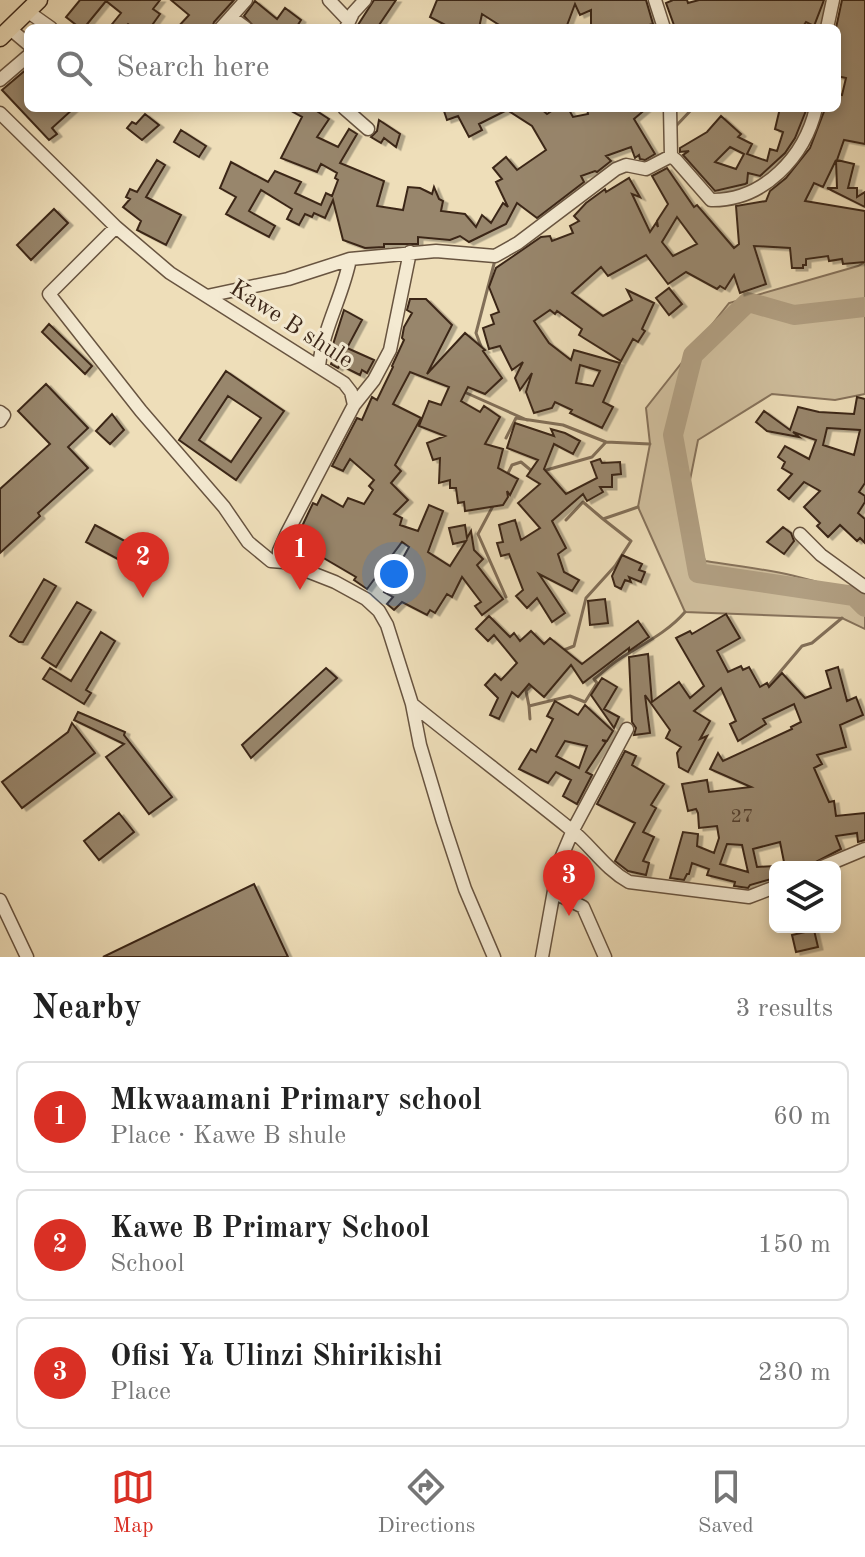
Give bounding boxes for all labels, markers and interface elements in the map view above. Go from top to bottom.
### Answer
search box [24,24,841,112]
icon: search [52,46,96,90]
text: Search here [116,53,270,83]
street label: Kawe B shule [225,276,357,374]
pin: 1 [274,524,326,590]
pin: 2 [117,532,169,598]
your location [374,554,414,594]
house number: 27 [730,807,754,827]
pin: 3 [543,850,595,916]
map controls [769,861,841,933]
button: layers [769,861,841,933]
text: Nearby [32,992,142,1026]
text: 3 results [735,996,833,1022]
text: Mkwaamani Primary school [110,1086,482,1116]
text: 1 [52,1104,68,1130]
text: 60 m [773,1104,831,1130]
text: Place · Kawe B shule [110,1123,346,1149]
text: Kawe B Primary School [110,1214,430,1244]
text: 2 [52,1232,68,1258]
text: 150 m [758,1232,831,1258]
text: School [110,1251,184,1277]
text: Ofisi Ya Ulinzi Shirikishi [110,1342,442,1372]
text: 3 [52,1360,68,1386]
text: 230 m [758,1360,831,1386]
text: Place [110,1379,171,1405]
tab: Map [111,1465,155,1540]
tab: Directions [378,1465,475,1540]
tab: Saved [698,1465,754,1540]

